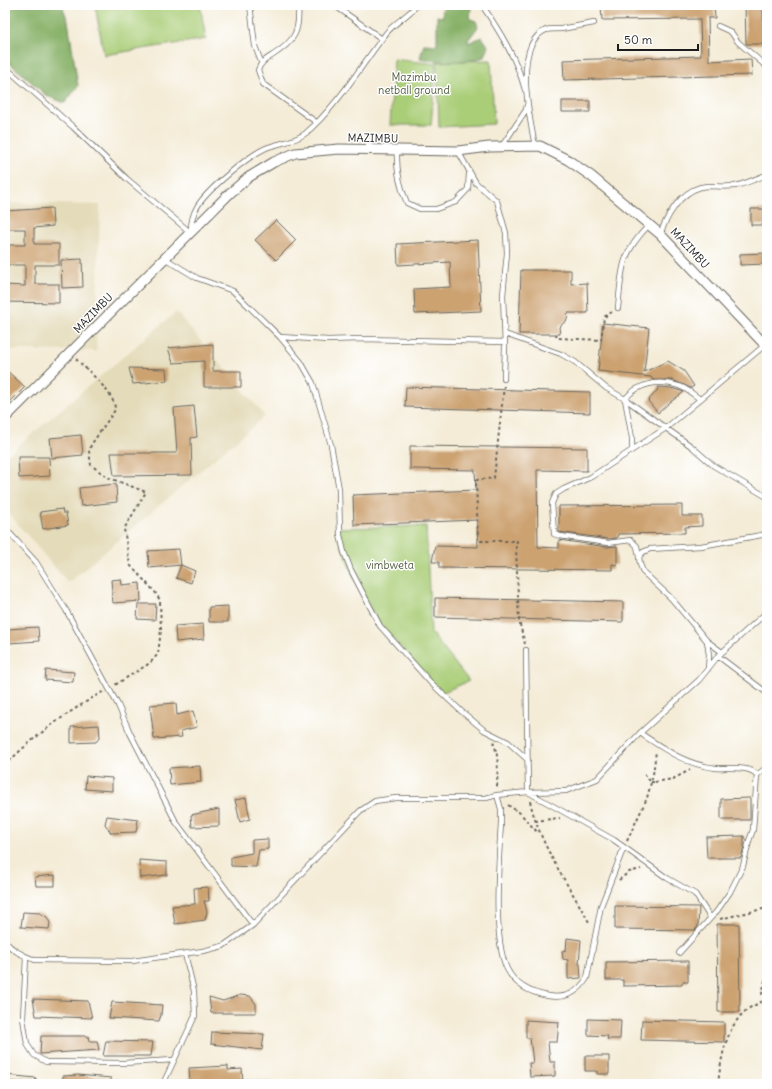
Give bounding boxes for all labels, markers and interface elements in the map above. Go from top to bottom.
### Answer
scale bar [618,26,698,52]
text: 50 m [624,32,653,47]
park label: Mazimbu netball ground [378,70,450,97]
street label: MAZIMBU [348,131,398,145]
street label: MAZIMBU [668,225,712,271]
street label: MAZIMBU [70,290,116,336]
park label: vimbweta [366,558,414,572]

